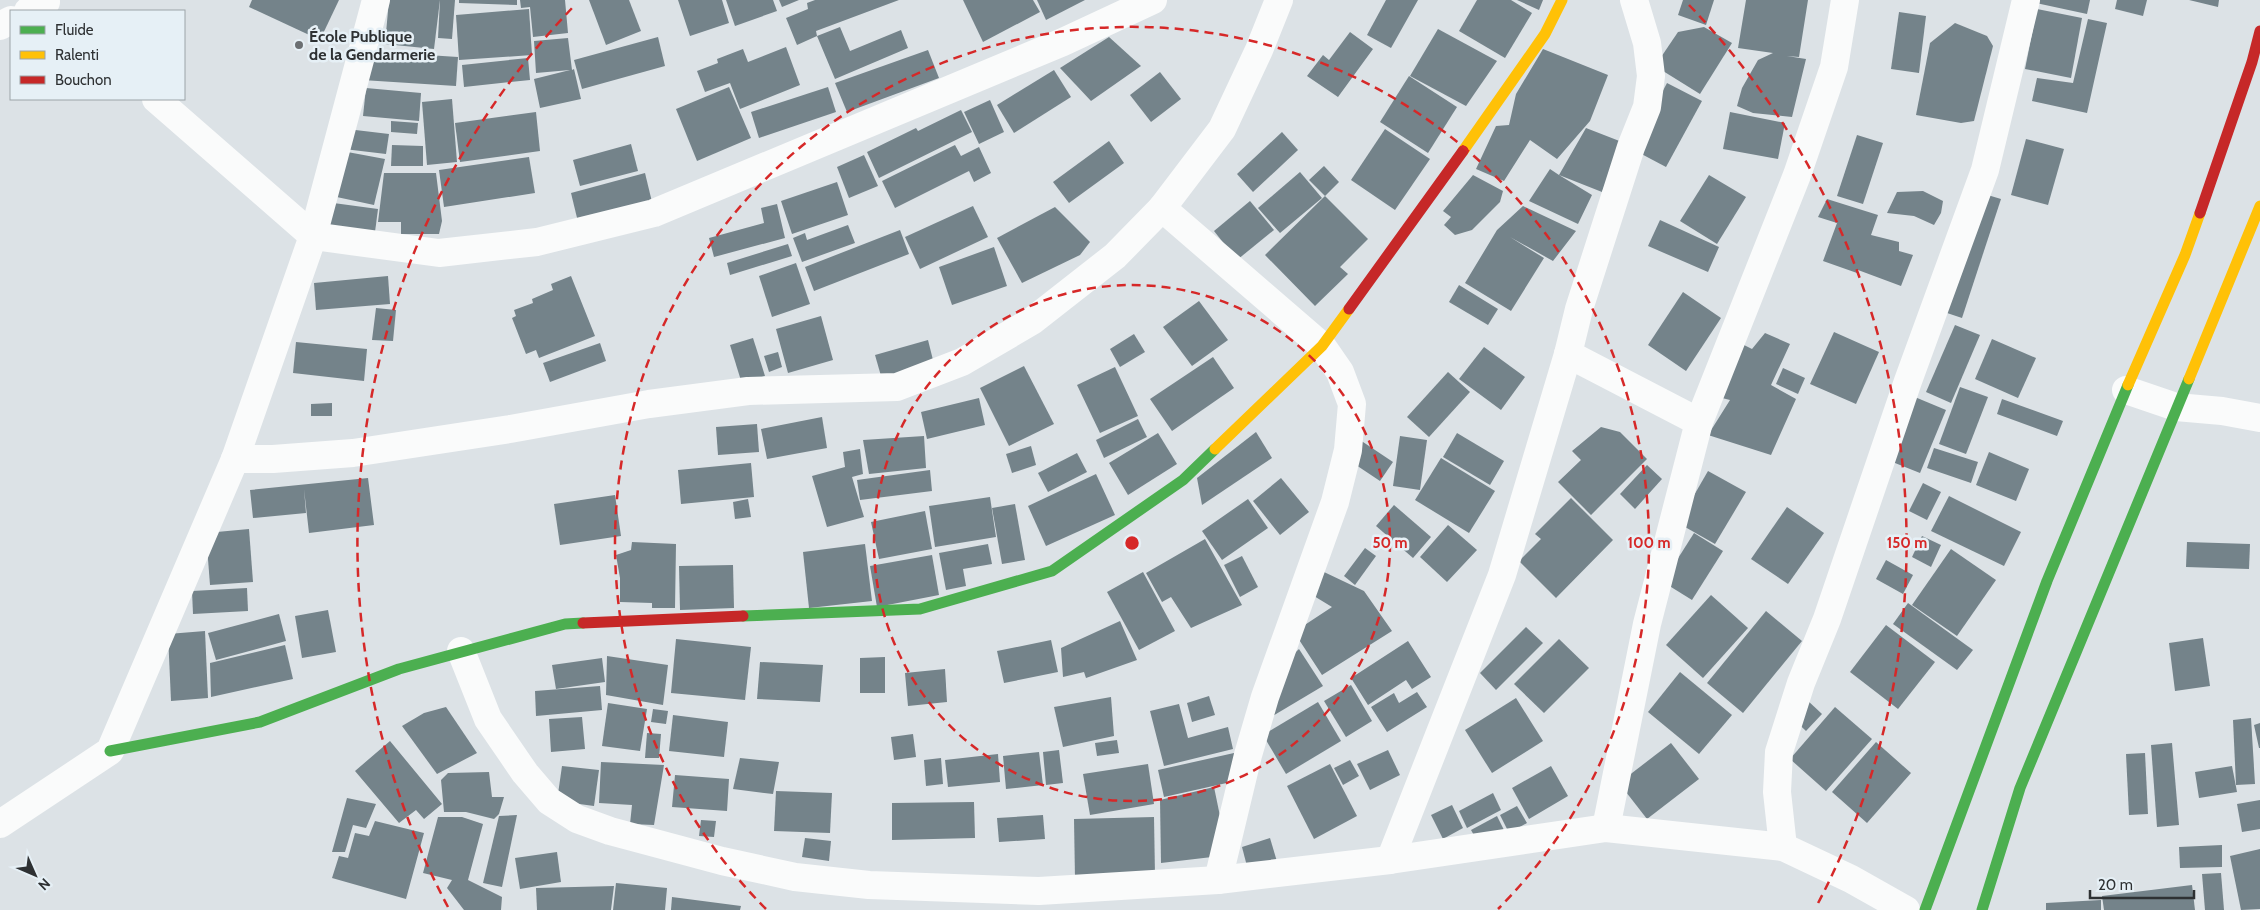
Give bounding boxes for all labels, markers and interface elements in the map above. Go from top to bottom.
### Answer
legend [10,10,185,100]
text: Fluide [55,21,94,39]
place label: École Publique de la Gendarmerie [309,27,435,64]
marker: École Publique de la Gendarmerie [293,39,305,51]
text: Ralenti [55,46,99,64]
text: Bouchon [55,71,112,89]
centre of rings [1123,534,1141,552]
text: 50 m [1372,534,1408,552]
text: 100 m [1627,534,1671,552]
text: 150 m [1887,534,1927,552]
north arrow [10,850,60,900]
scale bar [2090,868,2194,900]
text: N [34,874,54,894]
text: 20 m [2098,876,2133,894]

